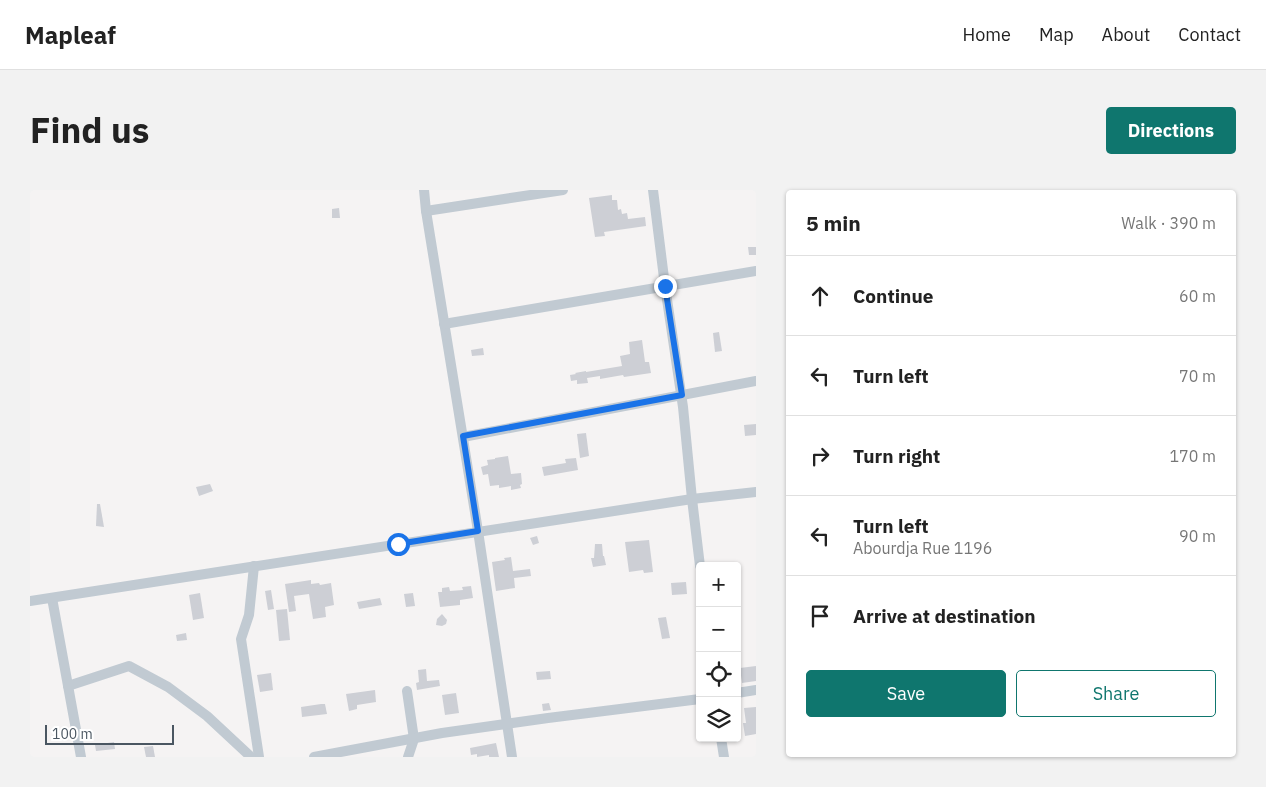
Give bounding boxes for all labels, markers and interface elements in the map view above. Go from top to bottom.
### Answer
text: Mapleaf [25,19,116,51]
text: Home [963,23,1011,46]
text: Map [1039,23,1074,46]
text: About [1102,23,1150,46]
text: Contact [1178,23,1241,46]
text: Find us [30,107,149,153]
button: Directions [1106,107,1236,154]
text: 5 min [806,209,861,237]
text: Walk · 390 m [1121,213,1216,233]
route end [654,275,677,298]
icon: ahead [806,282,834,310]
text: Continue [853,284,933,308]
text: 60 m [1179,286,1216,306]
icon: left [806,362,834,390]
text: Turn left [853,364,929,388]
text: 70 m [1179,366,1216,386]
icon: right [806,442,834,470]
text: Turn right [853,444,940,468]
text: 170 m [1169,446,1216,466]
text: Turn left [853,514,929,538]
icon: left [806,522,834,550]
text: 90 m [1179,526,1216,546]
route start [387,533,410,556]
text: Abourdja Rue 1196 [853,538,992,558]
map controls [696,562,741,742]
button: + [696,562,741,607]
icon: arrive [806,602,834,630]
text: Arrive at destination [853,604,1036,628]
button: − [696,607,741,652]
button: locate [696,652,741,697]
button: Save [806,670,1006,717]
button: Share [1016,670,1216,717]
button: layers [696,697,741,742]
scale bar [45,722,174,745]
text: 100 m [52,725,93,743]

